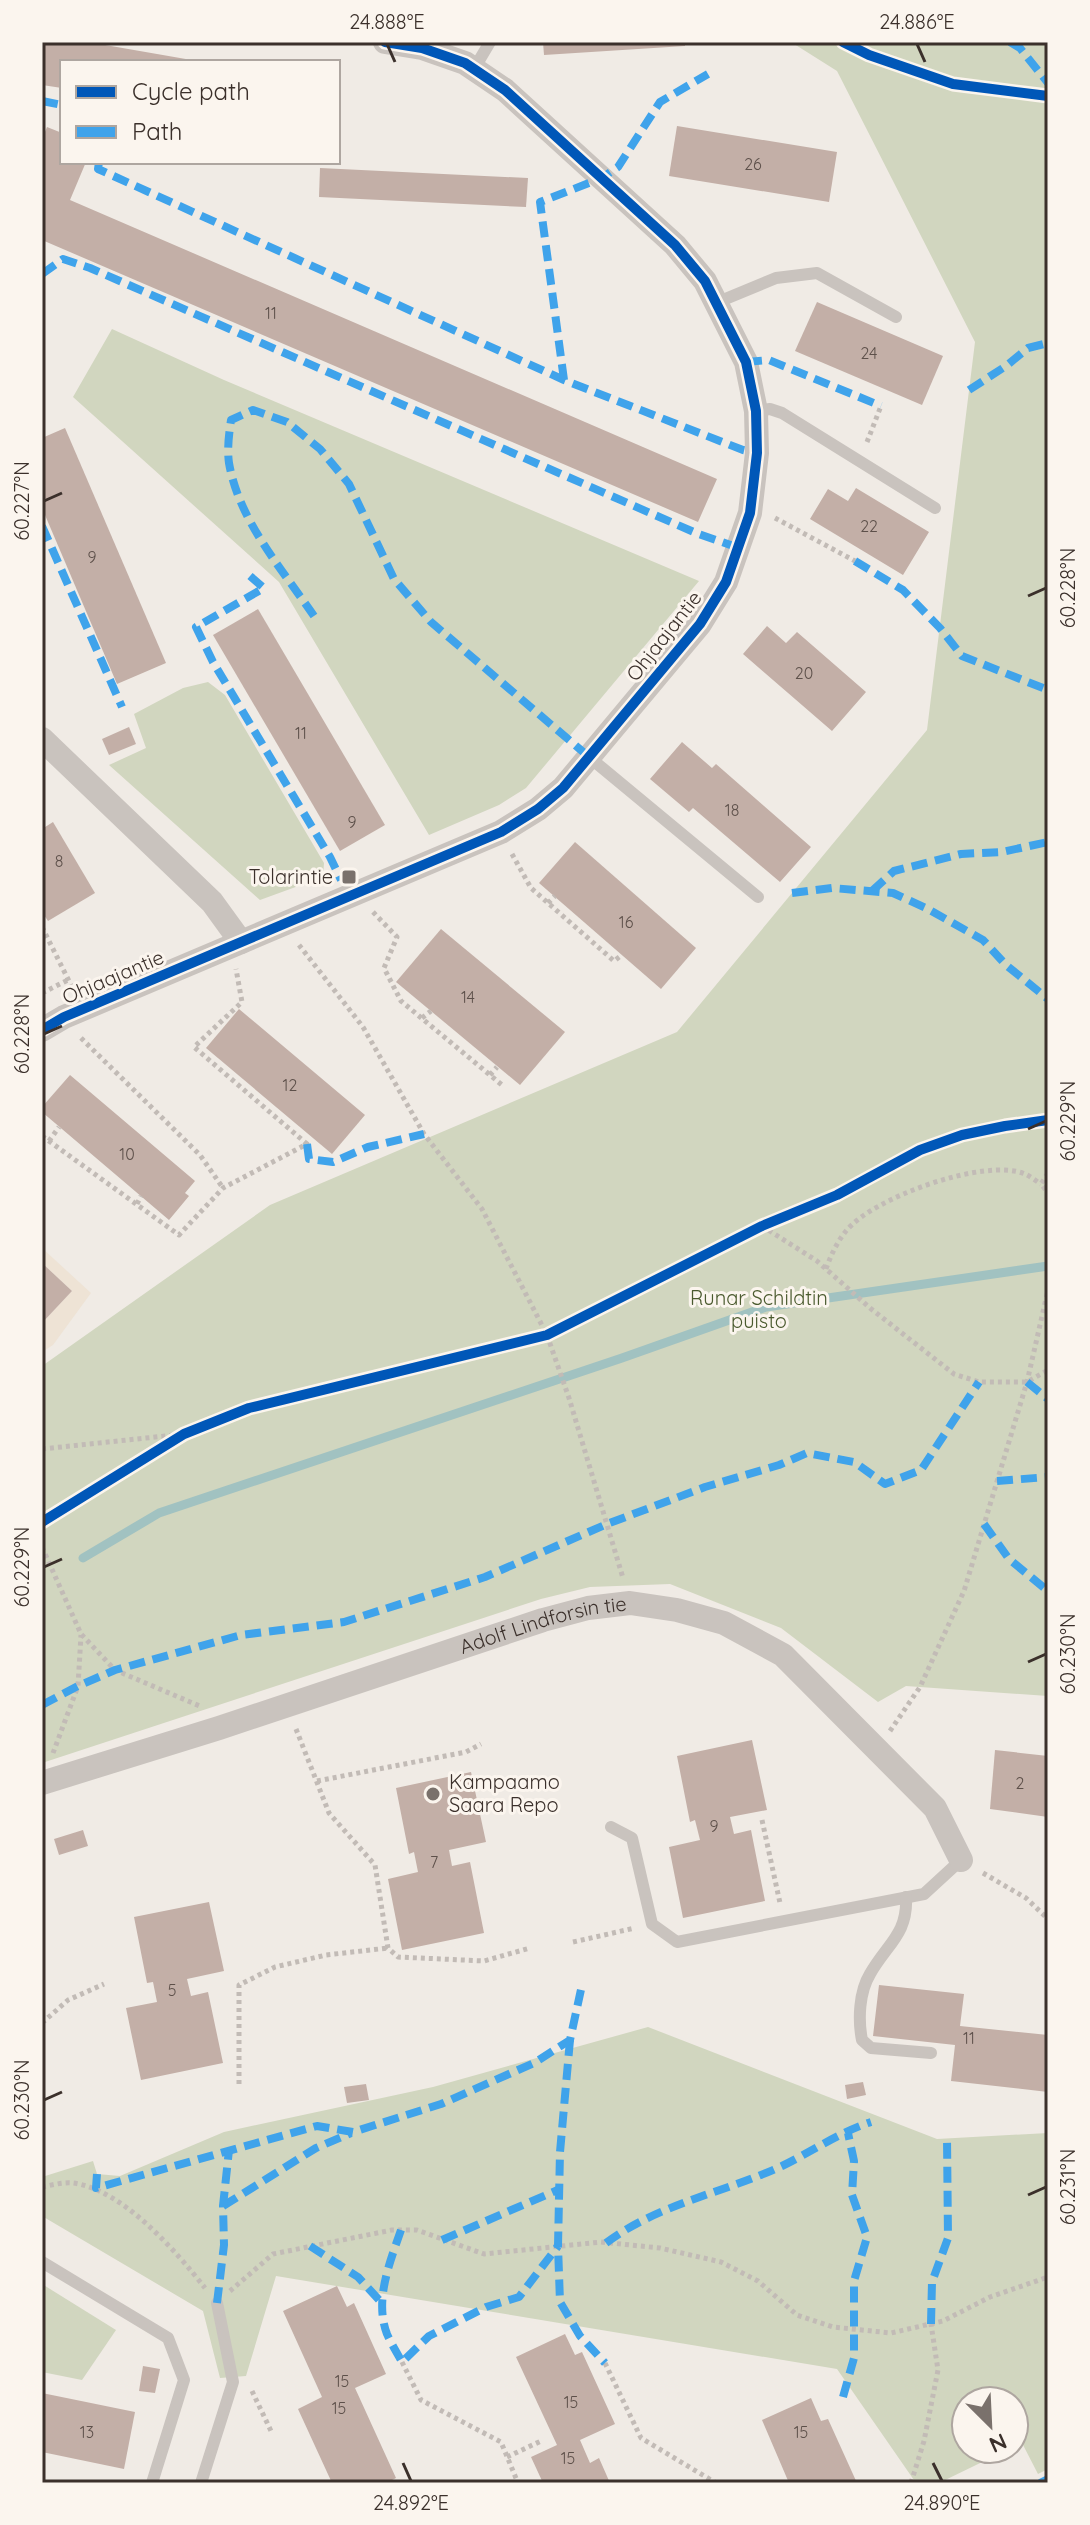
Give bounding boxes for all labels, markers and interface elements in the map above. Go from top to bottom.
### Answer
text: 24.888°E [349,9,425,34]
text: 24.886°E [879,9,955,34]
legend [60,60,340,164]
text: Cycle path [132,76,250,106]
text: Path [132,116,183,146]
house number: 26 [744,154,762,174]
house number: 11 [265,303,277,323]
house number: 24 [860,343,878,363]
text: 60.227°N [9,461,34,541]
house number: 22 [860,516,878,536]
house number: 9 [88,547,97,567]
text: 60.228°N [1055,548,1080,628]
street label: Ohjaajantie [621,585,707,686]
house number: 20 [795,663,813,683]
house number: 11 [295,723,307,743]
house number: 18 [725,800,739,820]
house number: 9 [348,812,357,832]
house number: 8 [55,851,63,871]
place label: Tolarintie [249,864,333,889]
marker: Tolarintie [340,868,358,886]
house number: 16 [619,912,634,932]
street label: Ohjaajantie [58,944,167,1009]
house number: 14 [461,987,475,1007]
text: 60.228°N [9,994,34,1074]
house number: 12 [283,1075,298,1095]
text: 60.229°N [1055,1081,1080,1161]
house number: 10 [119,1144,135,1164]
park label: Runar Schildtin puisto [690,1285,828,1333]
text: 60.229°N [9,1527,34,1607]
street label: Adolf Lindforsin tie [456,1591,628,1659]
text: 60.230°N [1055,1614,1080,1694]
place label: Kampaamo Saara Repo [449,1769,560,1817]
house number: 2 [1016,1773,1025,1793]
marker: Kampaamo Saara Repo [424,1785,442,1803]
house number: 9 [710,1816,719,1836]
house number: 7 [430,1852,438,1872]
house number: 5 [168,1980,176,2000]
house number: 11 [963,2028,975,2048]
text: 60.230°N [9,2060,34,2140]
text: 60.231°N [1055,2149,1080,2225]
house number: 15 [335,2371,349,2391]
north arrow [950,2385,1030,2465]
house number: 15 [564,2392,578,2412]
house number: 15 [332,2398,346,2418]
house number: 13 [80,2422,94,2442]
house number: 15 [794,2422,808,2442]
text: N [985,2427,1011,2459]
house number: 15 [561,2448,575,2468]
text: 24.892°E [373,2490,449,2515]
text: 24.890°E [904,2490,980,2515]

